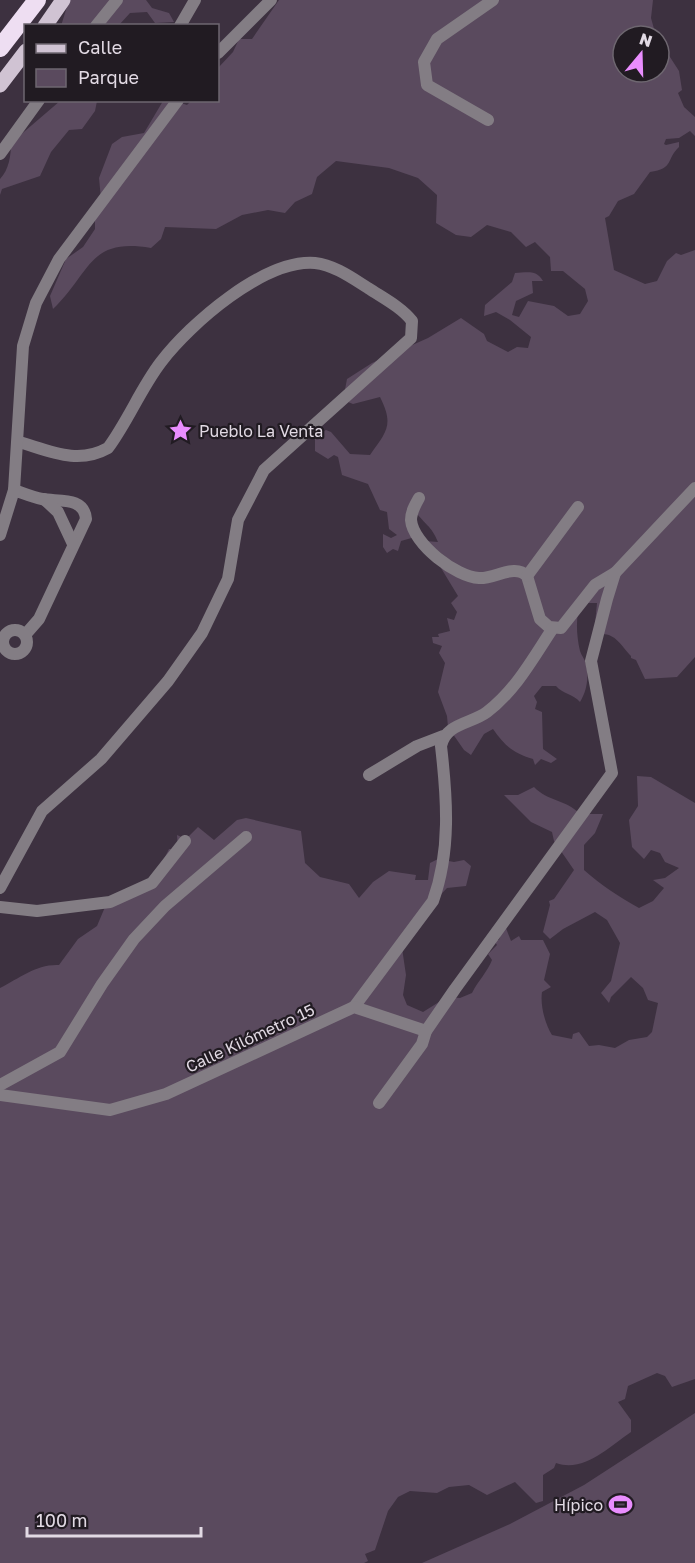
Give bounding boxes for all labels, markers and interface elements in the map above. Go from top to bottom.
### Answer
legend [24,24,219,102]
north arrow [611,24,671,84]
text: N [637,28,655,51]
text: Calle [78,36,122,58]
text: Parque [78,66,139,88]
place icon: Pueblo La Venta [168,418,194,444]
place label: Pueblo La Venta [199,421,323,441]
street label: Calle Kilómetro 15 [182,999,318,1077]
sports icon: Hípico [608,1492,634,1518]
place label: Hípico [554,1495,603,1515]
scale bar [27,1500,201,1538]
text: 100 m [36,1509,87,1531]

